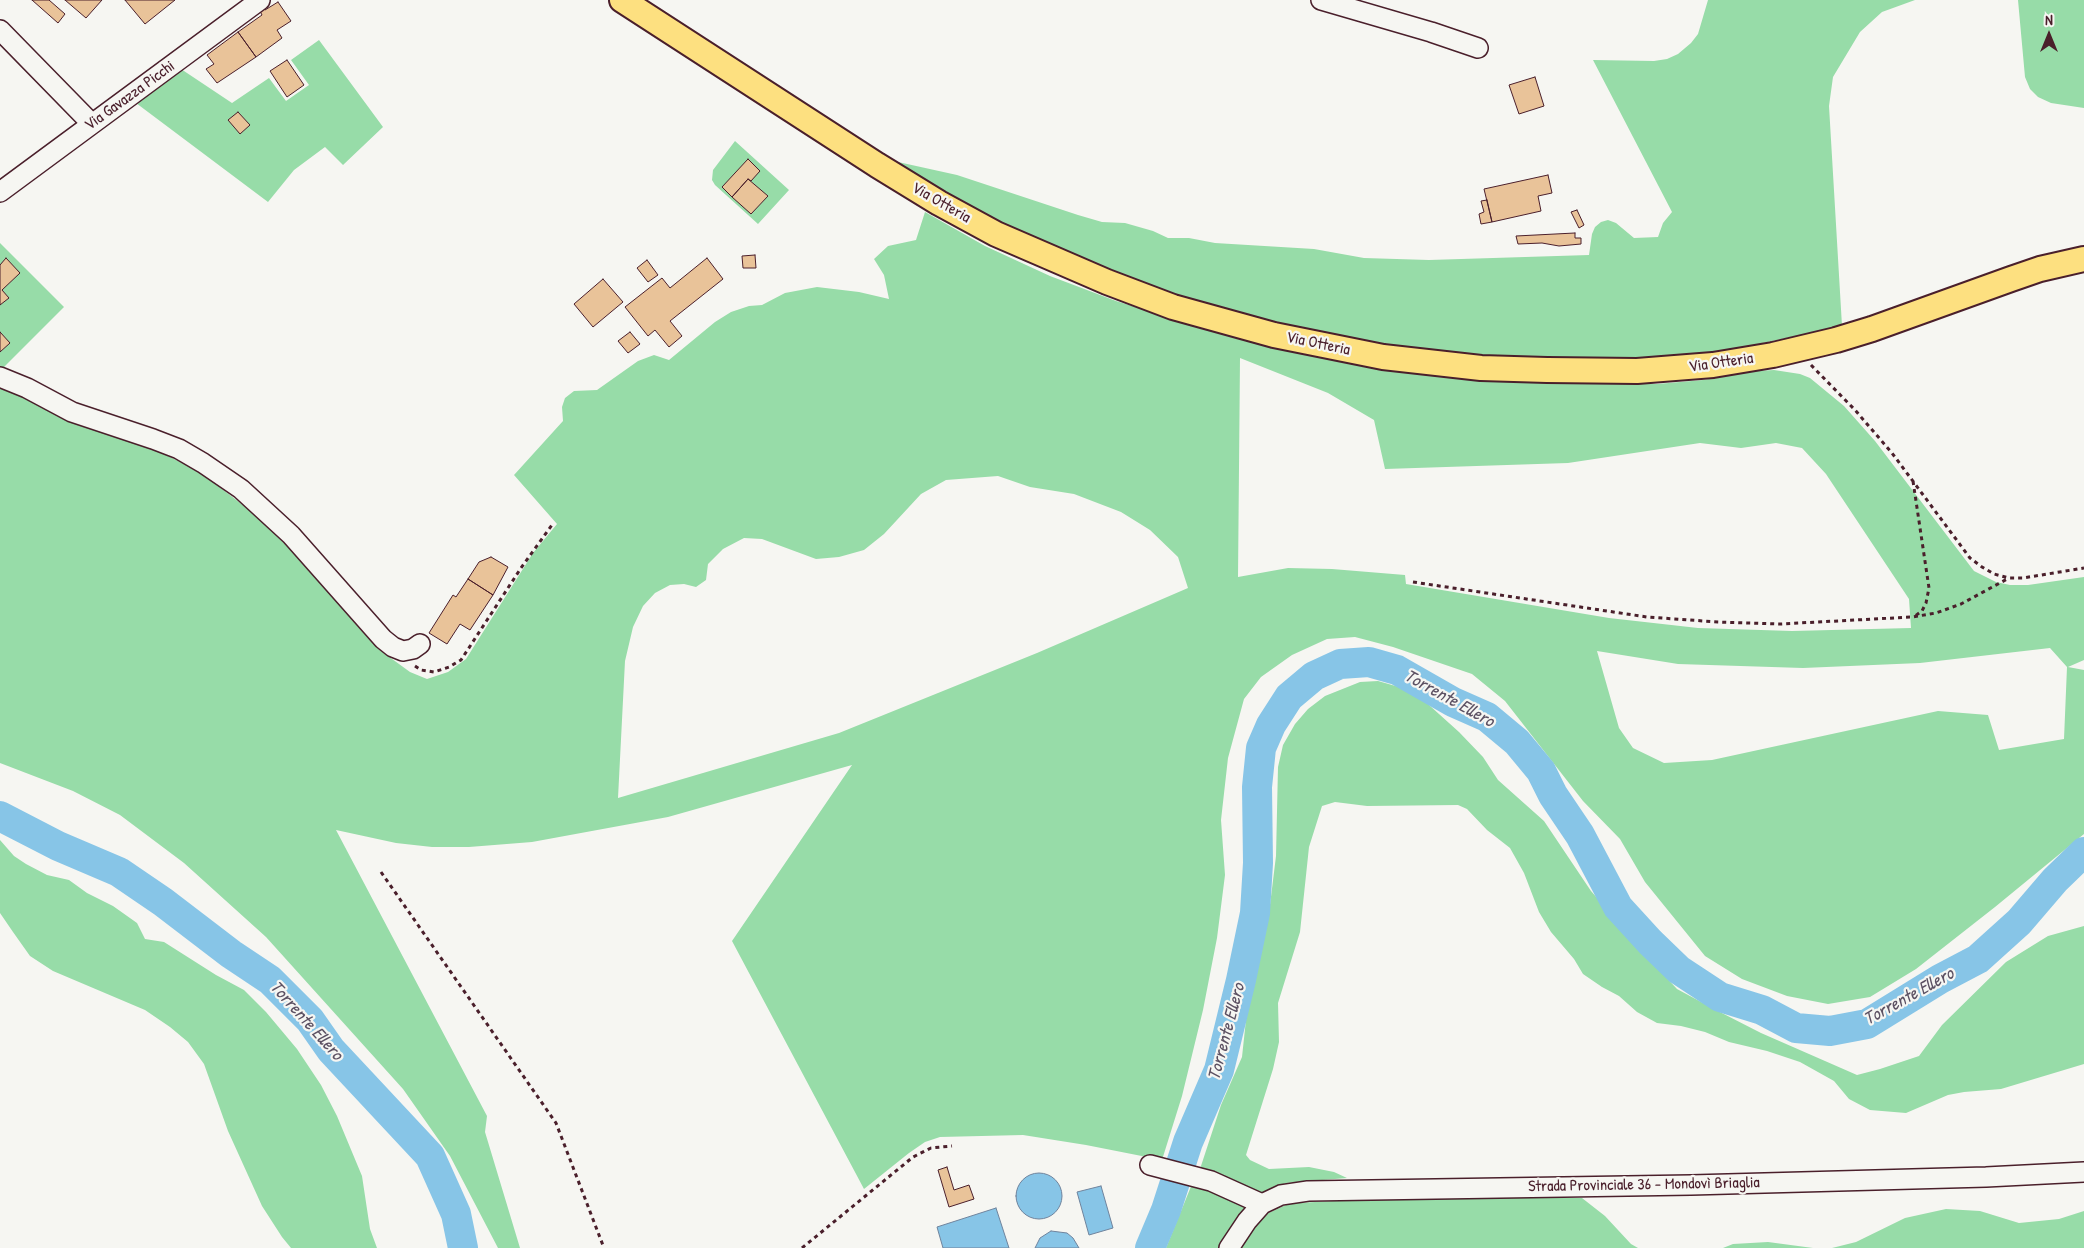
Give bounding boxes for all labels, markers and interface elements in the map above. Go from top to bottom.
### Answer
north arrow [2024,10,2074,60]
text: N [2045,10,2053,29]
street label: Via Gavazza Picchi [81,57,179,135]
street label: Via Otteria [908,178,974,228]
street label: Via Otteria [1284,328,1352,360]
street label: Via Otteria [1688,349,1754,377]
water label: Torrente Ellero [1400,665,1498,733]
water label: Torrente Ellero [1860,963,1958,1031]
water label: Torrente Ellero [265,977,347,1065]
water label: Torrente Ellero [1204,981,1250,1083]
street label: Strada Provinciale 36 - Mondovì Briaglia [1528,1173,1760,1197]

